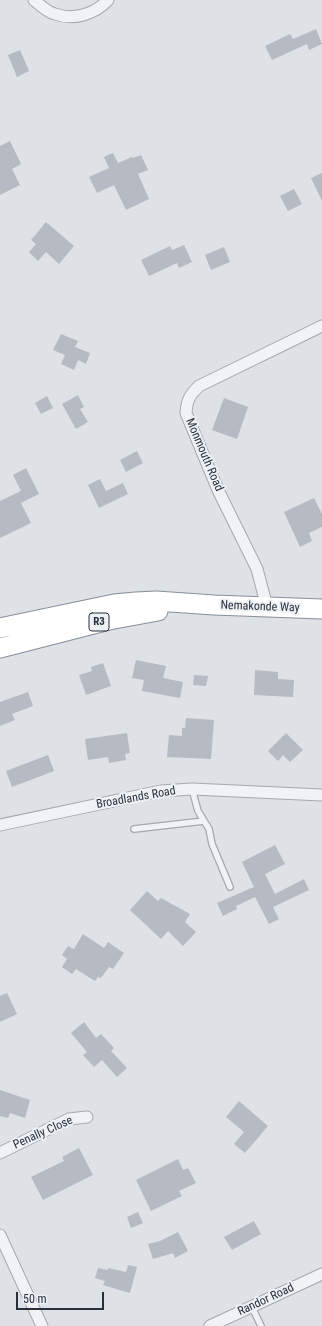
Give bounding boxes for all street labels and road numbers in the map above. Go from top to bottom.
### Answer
street label: Monmouth Road [182,416,226,494]
street label: Nemakonde Way [220,598,300,616]
road number: R3 [89,613,109,631]
street label: Broadlands Road [95,784,177,812]
street label: Penally Close [11,1113,75,1153]
street label: Randor Road [236,1281,296,1319]

